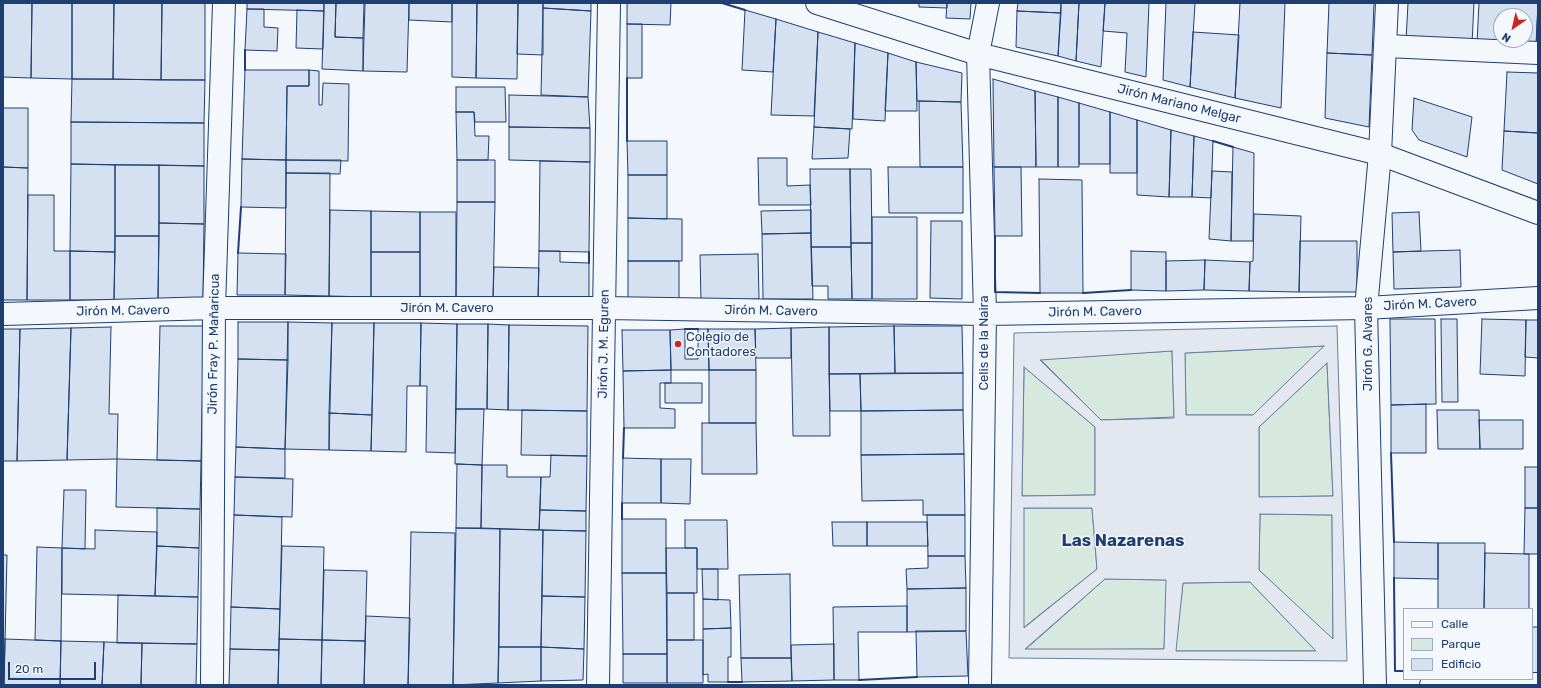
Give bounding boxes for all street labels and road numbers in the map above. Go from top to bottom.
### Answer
street label: Jirón Mariano Melgar [1116,81,1242,127]
street label: Jirón Fray P. Mañaricua [205,273,223,415]
street label: Jirón J. M. Eguren [595,289,613,399]
street label: Jirón M. Cavero [1383,294,1477,314]
street label: Celis de la Naira [976,295,992,391]
street label: Jirón G. Alvares [1360,297,1376,391]
street label: Jirón M. Cavero [400,300,494,316]
street label: Jirón M. Cavero [76,302,170,320]
street label: Jirón M. Cavero [724,302,818,320]
street label: Jirón M. Cavero [1048,303,1142,321]

